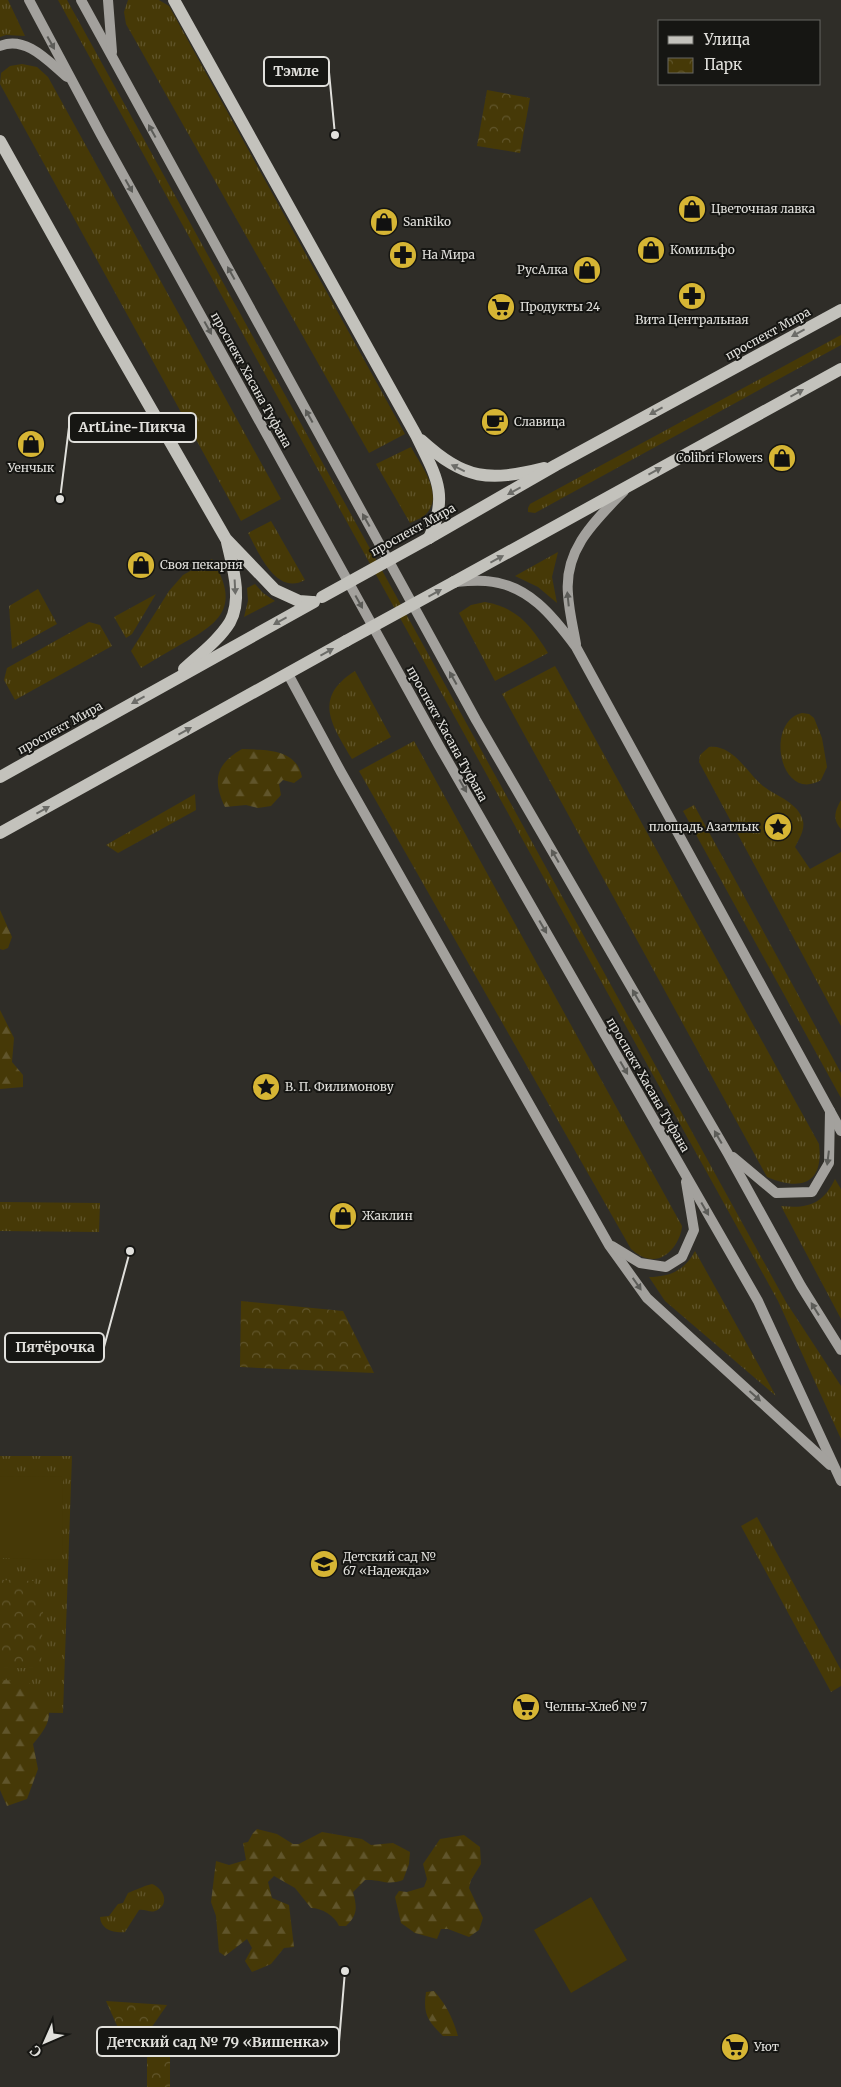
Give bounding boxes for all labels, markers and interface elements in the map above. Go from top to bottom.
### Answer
legend [658,20,821,85]
text: Улица [703,30,750,49]
one-way arrow [47,37,56,50]
text: Парк [704,55,743,74]
callout: Тэмле [264,57,329,86]
text: Тэмле [273,62,319,80]
one-way arrow [148,124,156,139]
one-way arrow [125,178,133,193]
shop icon: Цветочная лавка [677,194,707,224]
place label: Цветочная лавка [711,201,816,216]
shop icon: SanRiko [369,207,399,237]
place label: SanRiko [403,214,451,229]
shop icon: Комильфо [636,235,666,265]
pharmacy icon: На Мира [388,240,418,270]
place label: Комильфо [670,242,735,257]
place label: На Мира [422,247,475,262]
shop icon: РусАлка [572,255,602,285]
place label: РусАлка [517,262,569,277]
one-way arrow [226,267,235,280]
pharmacy icon: Вита Центральная [677,281,707,311]
supermarket icon: Продукты 24 [486,292,516,322]
place label: Продукты 24 [520,299,601,314]
street label: проспект Мира [723,304,813,363]
street label: проспект Хасана Туфана [208,309,295,451]
place label: Вита Центральная [635,312,749,327]
one-way arrow [203,321,212,335]
one-way arrow [792,329,805,338]
one-way arrow [790,389,804,398]
cafe icon: Славица [480,407,510,437]
one-way arrow [648,407,663,415]
one-way arrow [305,408,313,423]
callout: ArtLine-Пикча [69,413,196,442]
place label: Славица [514,414,566,429]
text: ArtLine-Пикча [77,418,186,436]
shop icon: Уенчык [16,429,46,459]
shop icon: Colibri Flowers [767,443,797,473]
place label: Colibri Flowers [676,450,763,465]
place label: Уенчык [7,460,55,475]
one-way arrow [451,464,465,472]
one-way arrow [648,467,661,476]
one-way arrow [507,486,520,495]
street label: проспект Мира [368,500,458,559]
one-way arrow [362,513,371,526]
shop icon: Своя пекарня [126,550,156,580]
one-way arrow [490,555,505,563]
place label: Своя пекарня [160,557,243,572]
one-way arrow [231,579,239,595]
one-way arrow [428,588,441,597]
one-way arrow [564,591,572,607]
one-way arrow [355,596,364,609]
one-way arrow [273,616,286,625]
one-way arrow [320,648,334,656]
street label: проспект Хасана Туфана [404,663,491,805]
one-way arrow [449,670,457,685]
one-way arrow [131,696,145,704]
street label: проспект Мира [15,698,105,757]
one-way arrow [178,726,191,735]
one-way arrow [458,780,467,793]
one-way arrow [36,805,49,814]
place icon: площадь Азатлык [763,812,793,842]
place label: площадь Азатлык [649,819,759,834]
one-way arrow [551,848,559,863]
one-way arrow [539,921,548,934]
one-way arrow [632,990,641,1003]
street label: проспект Хасана Туфана [604,1015,693,1155]
one-way arrow [620,1062,629,1075]
place icon: В. П. Филимонову [251,1072,281,1102]
place label: В. П. Филимонову [285,1079,394,1094]
one-way arrow [714,1129,722,1144]
one-way arrow [824,1151,832,1167]
shop icon: Жаклин [328,1201,358,1231]
one-way arrow [701,1202,709,1217]
place label: Жаклин [362,1208,413,1223]
one-way arrow [632,1278,642,1291]
one-way arrow [811,1302,820,1315]
callout: Пятёрочка [5,1333,104,1362]
text: Пятёрочка [15,1338,95,1356]
one-way arrow [748,1390,760,1402]
school or university icon: Детский сад № 67 «Надежда» [309,1549,339,1579]
place label: Детский сад № 67 «Надежда» [343,1549,437,1578]
supermarket icon: Челны-Хлеб № 7 [511,1692,541,1722]
place label: Челны-Хлеб № 7 [545,1699,647,1714]
north arrow [20,2017,70,2067]
callout: Детский сад № 79 «Вишенка» [97,2027,339,2056]
supermarket icon: Уют [720,2032,750,2062]
text: Детский сад № 79 «Вишенка» [107,2033,329,2051]
place label: Уют [753,2039,779,2054]
text: С [26,2042,45,2061]

